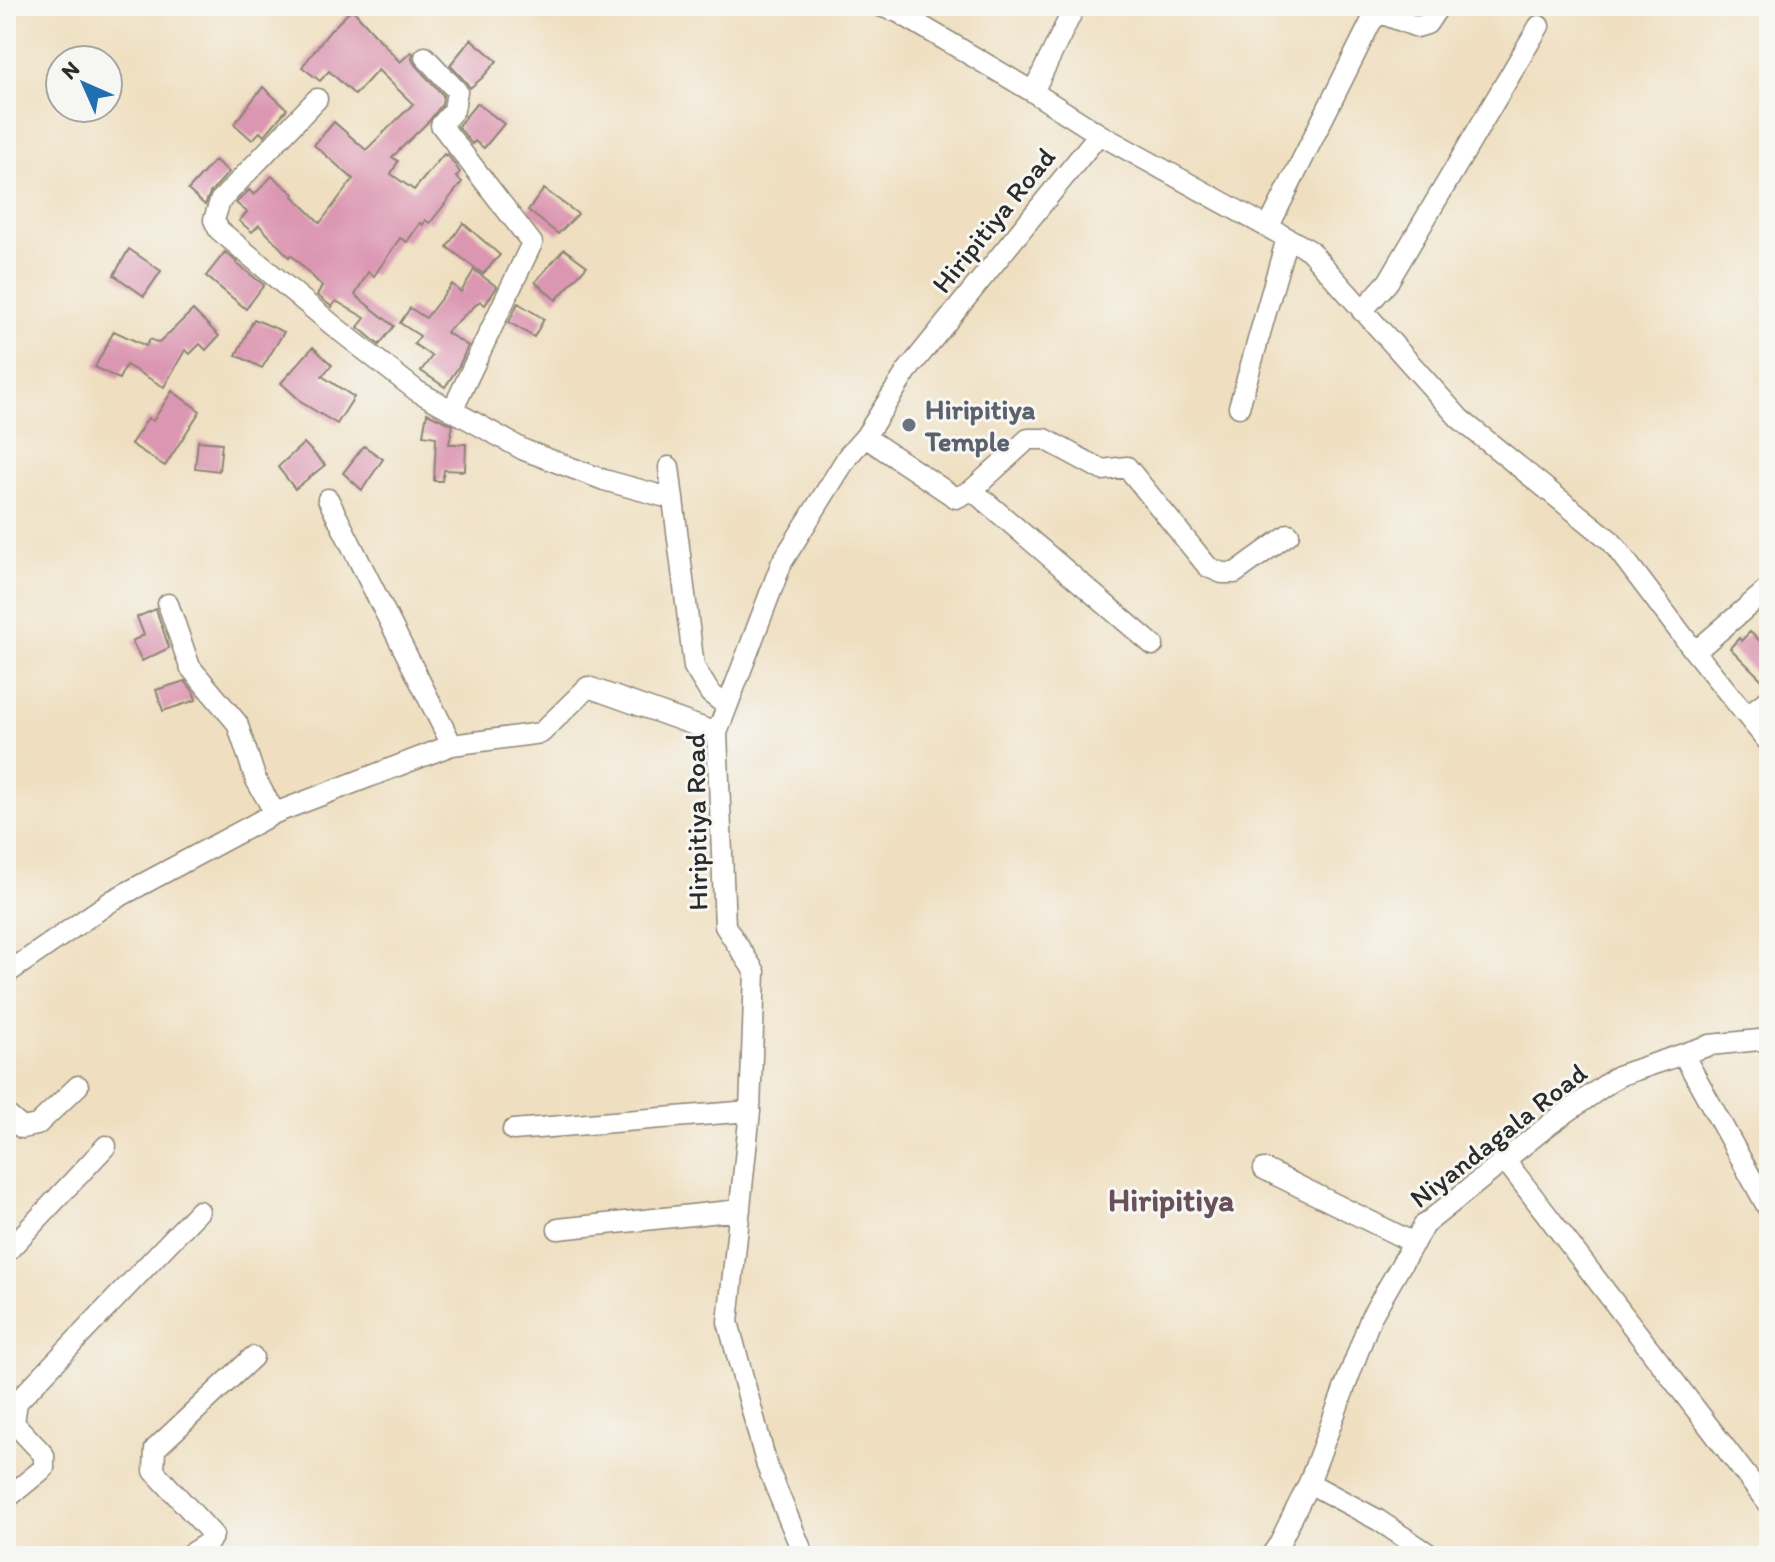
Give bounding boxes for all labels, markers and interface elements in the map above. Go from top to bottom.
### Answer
north arrow [44,44,124,124]
text: N [55,55,85,85]
street label: Hiripitiya Road [924,140,1062,300]
place label: Hiripitiya Temple [924,392,1036,458]
marker: Hiripitiya Temple [900,416,918,434]
street label: Hiripitiya Road [677,733,715,911]
street label: Niyandagala Road [1403,1055,1593,1215]
district label: Hiripitiya [1108,1181,1234,1219]

